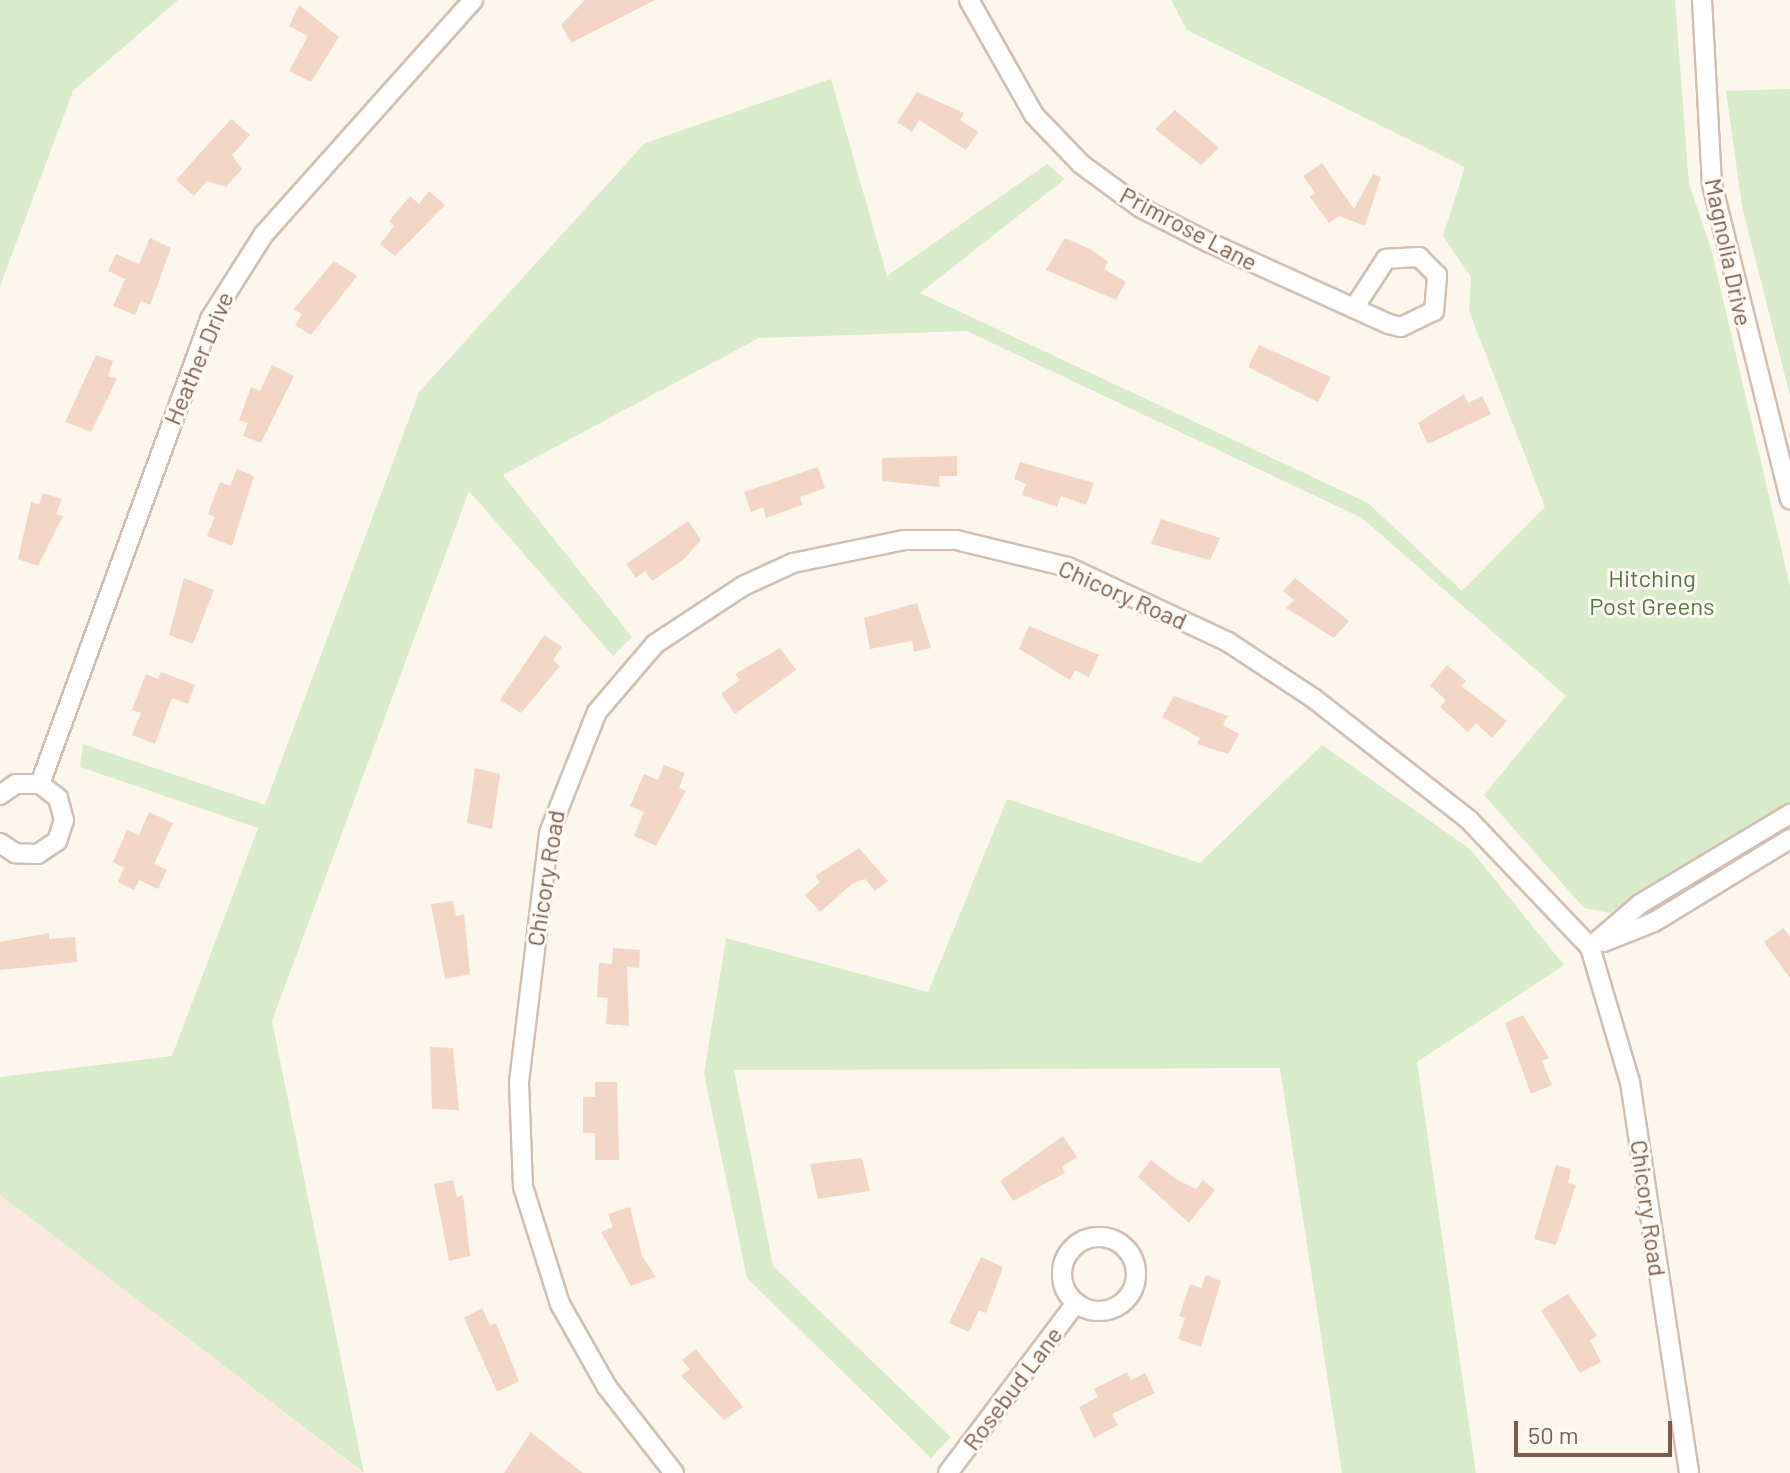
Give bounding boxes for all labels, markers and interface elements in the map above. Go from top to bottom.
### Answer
street label: Magnolia Drive [1699,176,1759,328]
street label: Primrose Lane [1115,180,1263,276]
street label: Heather Drive [157,287,239,429]
street label: Chicory Road [1054,553,1192,635]
park label: Hitching Post Greens [1589,564,1715,620]
street label: Chicory Road [520,808,570,948]
street label: Chicory Road [1625,1138,1673,1278]
street label: Rosebud Lane [956,1320,1068,1456]
scale bar [1518,1405,1676,1455]
text: 50 m [1528,1420,1579,1449]

